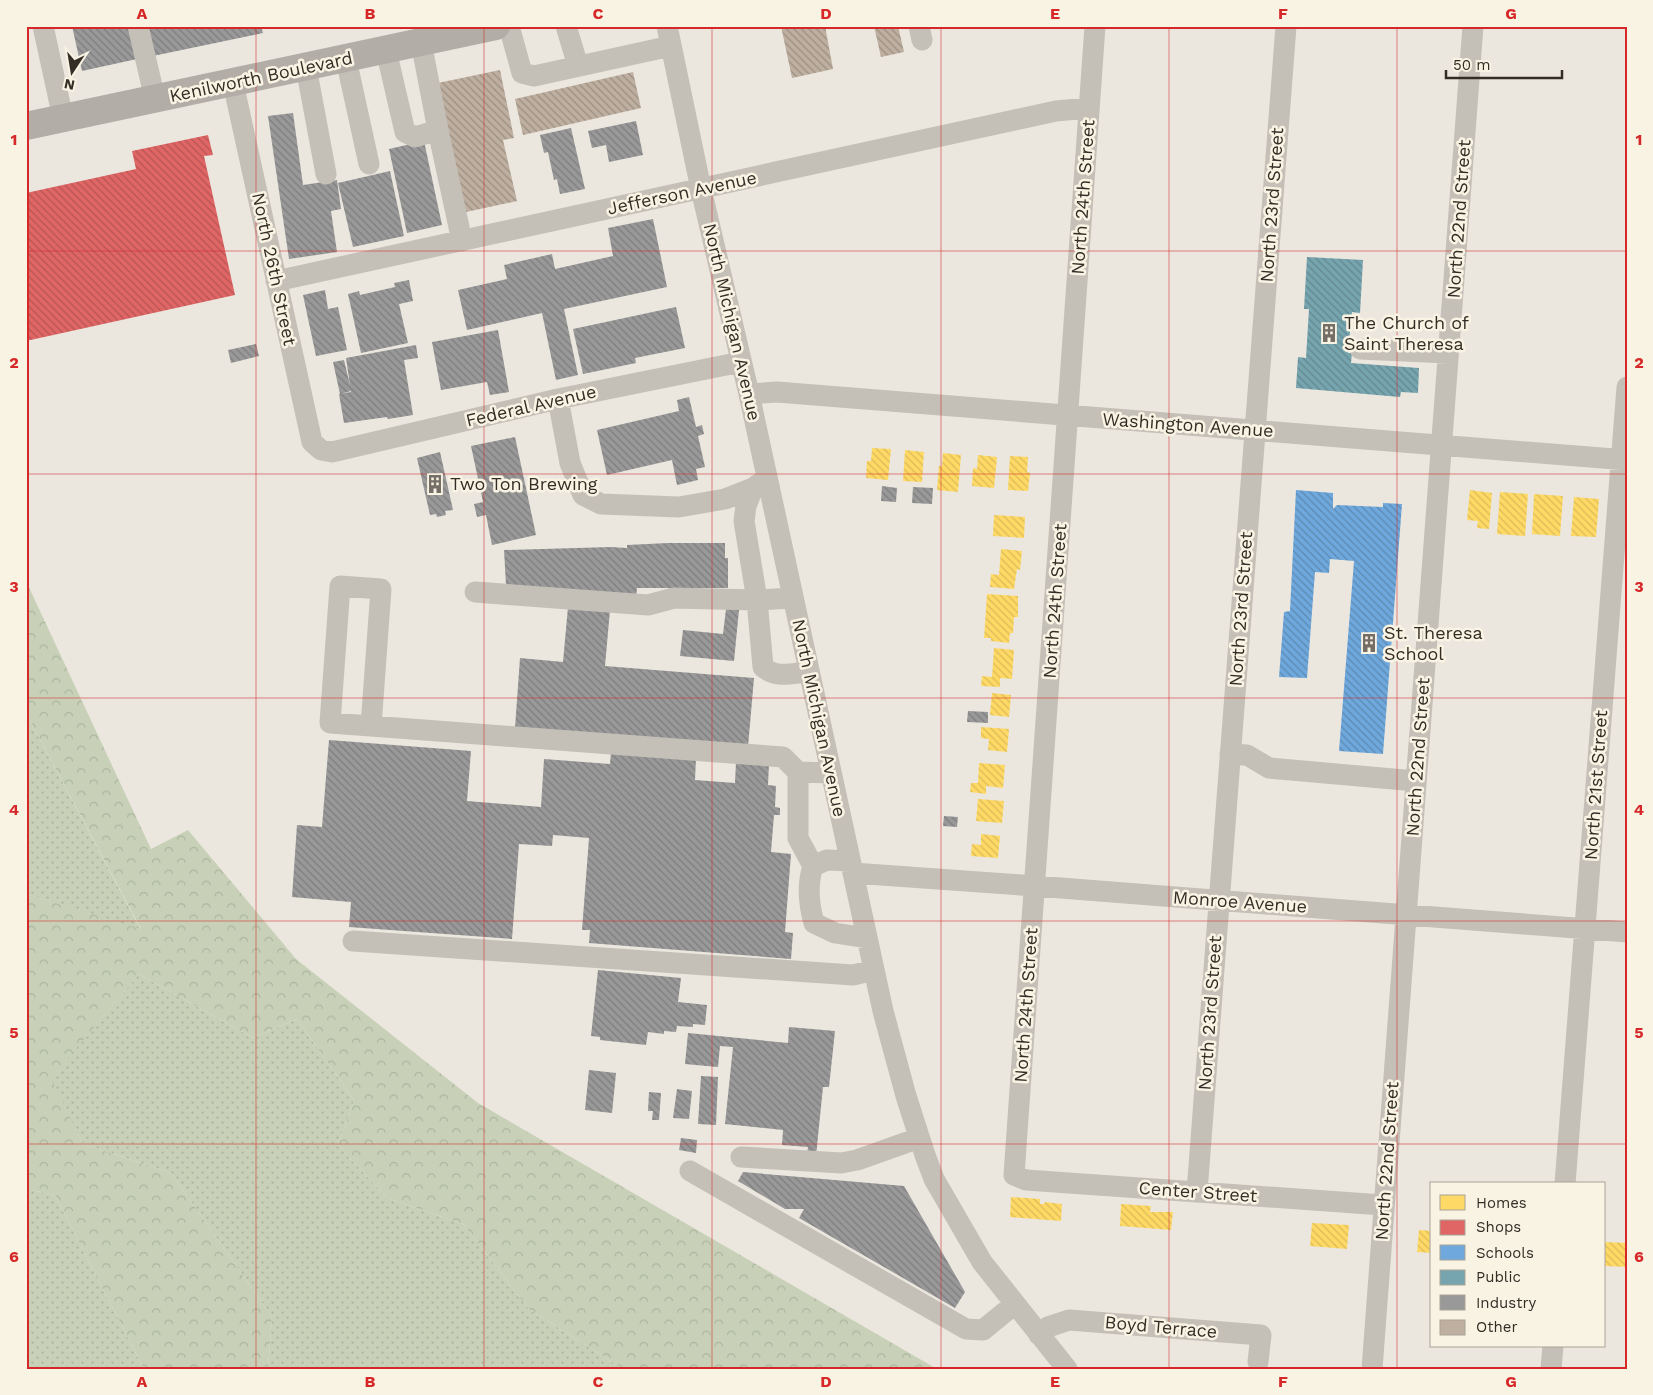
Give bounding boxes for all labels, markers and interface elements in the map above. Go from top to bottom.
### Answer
text: A [137,4,148,23]
text: B [365,4,376,23]
text: C [593,4,604,23]
text: D [820,4,832,23]
text: E [1050,4,1060,23]
text: F [1278,4,1288,23]
text: G [1505,4,1517,23]
street label: Kenilworth Boulevard [167,47,354,106]
north arrow [48,48,98,98]
scale bar [1446,48,1562,80]
text: 50 m [1453,56,1490,74]
text: N [63,76,76,94]
street label: North 24th Street [1067,118,1098,275]
street label: North 23rd Street [1256,126,1287,283]
text: 1 [11,130,17,149]
text: 1 [1636,130,1642,149]
street label: North 22nd Street [1442,138,1475,299]
street label: Jefferson Avenue [605,166,758,219]
street label: North 26th Street [248,190,301,348]
street label: North Michigan Avenue [700,221,765,422]
place label: The Church of Saint Theresa [1344,312,1469,354]
building icon: The Church of Saint Theresa [1318,322,1340,344]
text: 2 [9,353,19,372]
text: 2 [1634,353,1644,372]
street label: Federal Avenue [464,380,598,431]
street label: Washington Avenue [1102,408,1274,441]
building icon: Two Ton Brewing [424,473,446,495]
place label: Two Ton Brewing [450,473,598,494]
street label: North 24th Street [1039,522,1070,679]
street label: North 23rd Street [1225,530,1256,687]
text: 3 [9,577,19,596]
text: 3 [1634,577,1644,596]
street label: North Michigan Avenue [788,617,851,819]
place label: St. Theresa School [1384,622,1483,664]
building icon: St. Theresa School [1358,632,1380,654]
street label: North 22nd Street [1401,676,1434,837]
street label: North 21st Street [1580,709,1611,861]
text: 4 [9,800,19,819]
text: 4 [1634,800,1644,819]
street label: Monroe Avenue [1172,886,1308,917]
street label: North 24th Street [1010,926,1041,1083]
street label: North 23rd Street [1194,934,1225,1091]
text: 5 [9,1023,19,1042]
text: 5 [1634,1023,1644,1042]
street label: North 22nd Street [1370,1080,1403,1241]
street label: Center Street [1138,1177,1259,1206]
legend [1430,1182,1606,1348]
text: Homes [1476,1194,1527,1212]
text: Shops [1476,1218,1521,1236]
text: Schools [1476,1244,1534,1262]
text: 6 [9,1247,19,1266]
text: 6 [1634,1247,1644,1266]
text: Public [1476,1268,1521,1286]
text: Industry [1476,1294,1537,1312]
street label: Boyd Terrace [1104,1311,1218,1342]
text: Other [1476,1318,1518,1336]
text: A [137,1372,148,1391]
text: B [365,1372,376,1391]
text: C [593,1372,604,1391]
text: D [820,1372,832,1391]
text: E [1050,1372,1060,1391]
text: F [1278,1372,1288,1391]
text: G [1505,1372,1517,1391]

